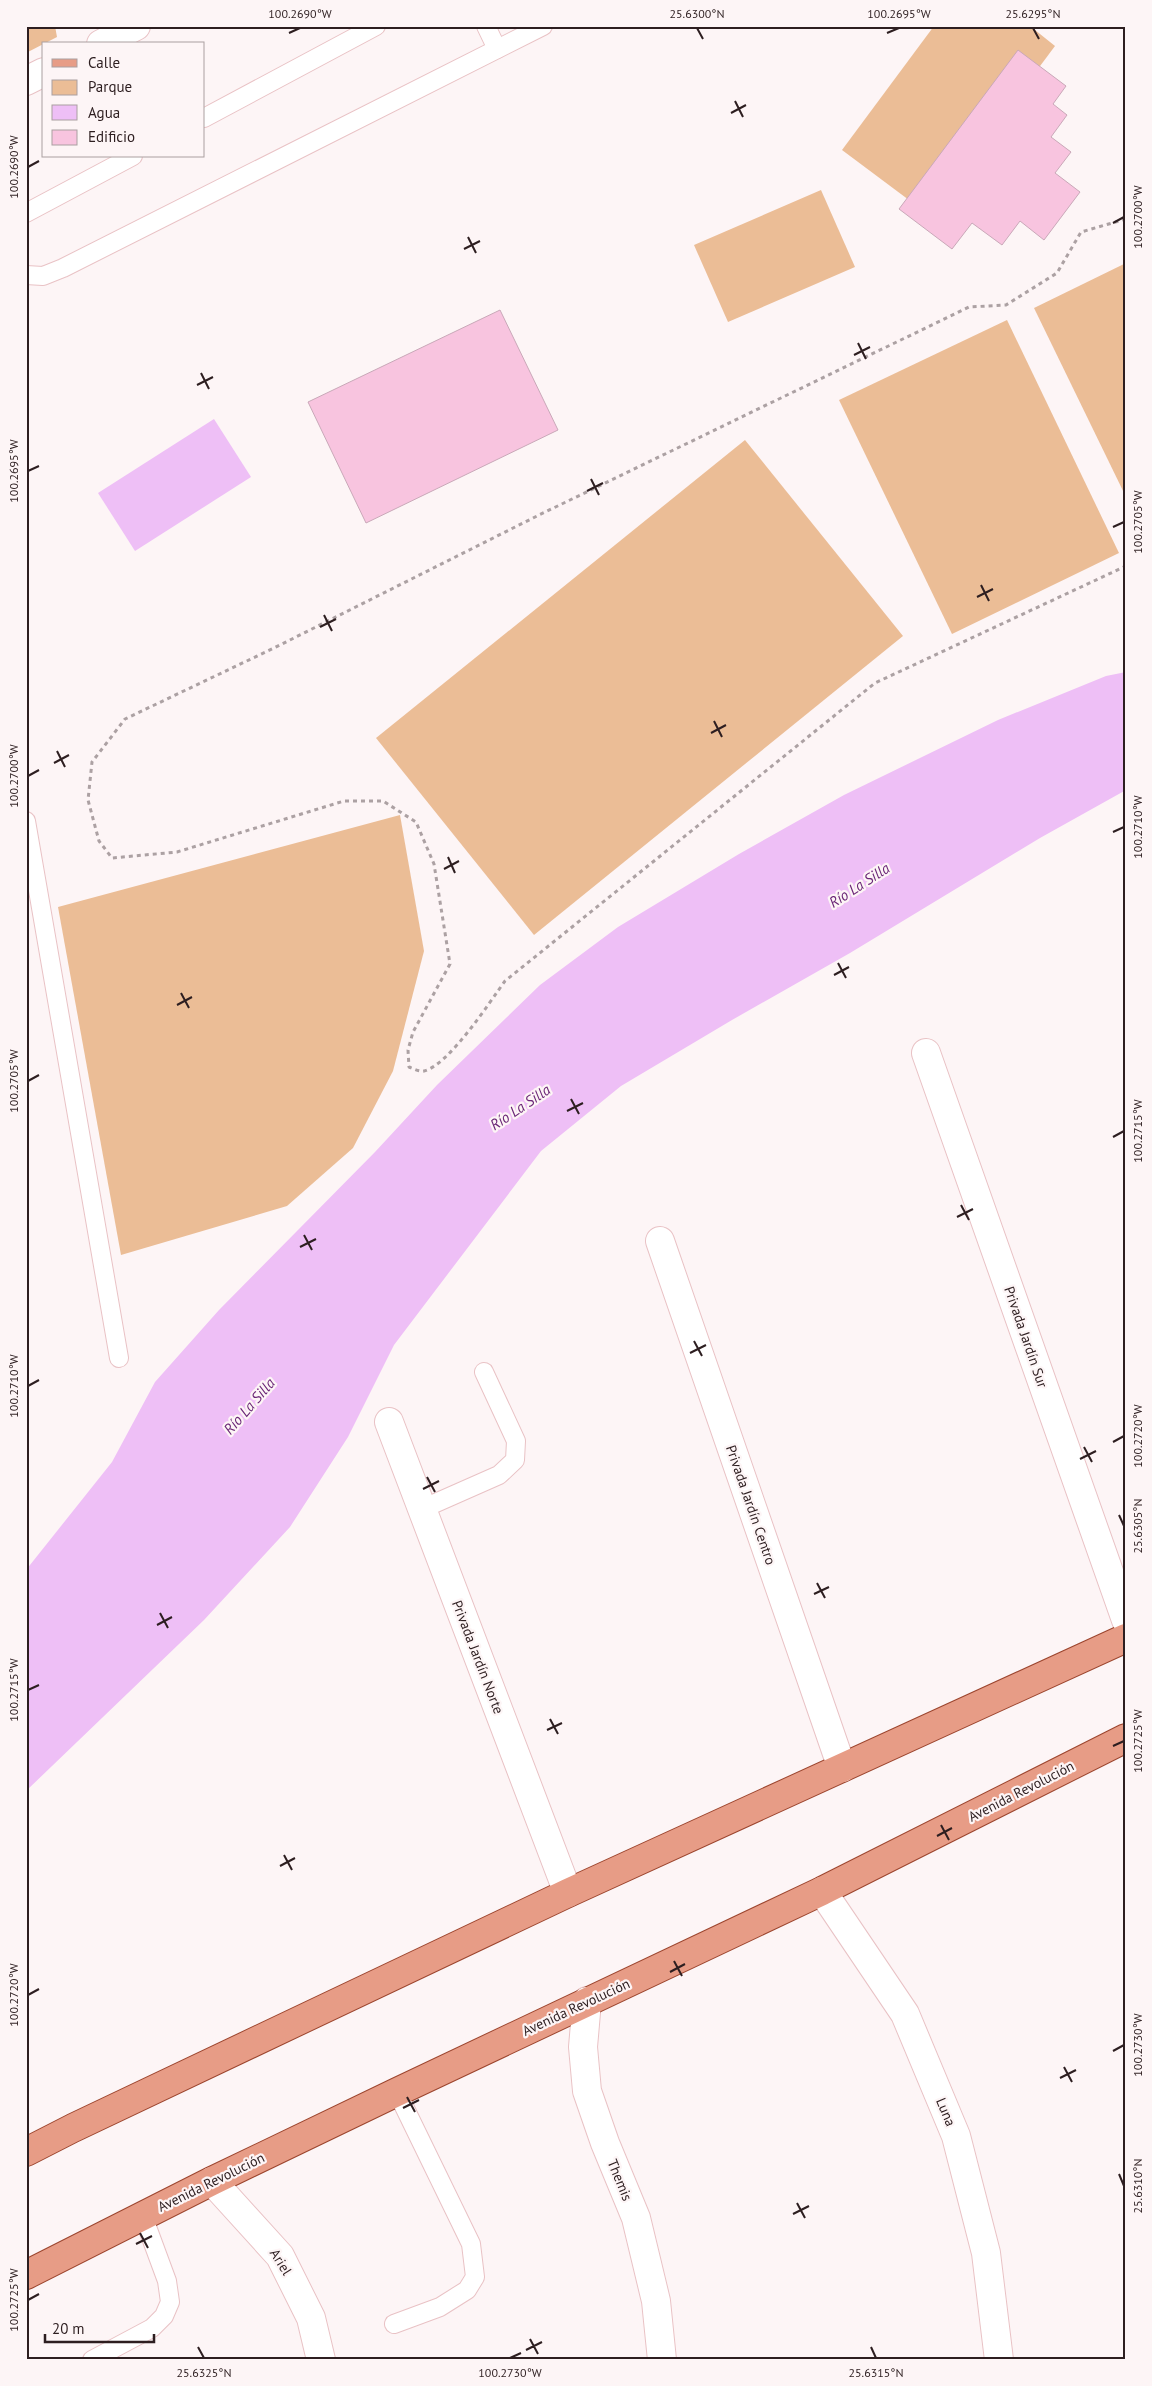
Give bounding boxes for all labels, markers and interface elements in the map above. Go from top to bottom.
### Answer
text: 100.2690°W [268,6,332,21]
text: 25.6300°N [670,6,724,21]
text: 100.2695°W [867,6,931,21]
text: 25.6295°N [1006,6,1060,21]
legend [42,42,205,158]
text: Calle [88,53,120,72]
text: Parque [88,77,132,96]
text: Agua [88,103,120,122]
text: Edificio [88,127,135,146]
text: 100.2690°W [6,135,21,199]
text: 100.2700°W [1130,185,1145,249]
text: 100.2695°W [6,439,21,503]
text: 100.2705°W [1130,490,1145,554]
text: 100.2700°W [6,744,21,808]
text: 100.2710°W [1130,795,1145,859]
water label: Río La Silla [825,858,894,912]
text: 100.2705°W [6,1049,21,1113]
water label: Río La Silla [486,1080,554,1134]
text: 100.2715°W [1130,1099,1145,1163]
street label: Privada Jardín Sur [1000,1284,1052,1390]
text: 100.2710°W [6,1354,21,1418]
water label: Río La Silla [219,1373,279,1438]
text: 100.2720°W [1130,1404,1145,1468]
street label: Privada Jardín Centro [722,1443,780,1567]
text: 25.6305°N [1130,1499,1145,1553]
street label: Privada Jardín Norte [448,1598,508,1716]
text: 100.2715°W [6,1658,21,1722]
text: 100.2725°W [1130,1709,1145,1773]
street label: Avenida Revolución [965,1757,1077,1825]
text: 100.2720°W [6,1963,21,2027]
street label: Avenida Revolución [519,1974,633,2040]
text: 100.2730°W [1130,2013,1145,2077]
street label: Luna [932,2095,960,2129]
street label: Avenida Revolución [155,2148,267,2216]
street label: Themis [603,2156,637,2204]
text: 25.6310°N [1130,2159,1145,2213]
street label: Ariel [266,2245,296,2279]
text: 100.2725°W [6,2268,21,2332]
scale bar [45,2311,154,2343]
text: 20 m [52,2319,85,2338]
text: 25.6325°N [177,2365,231,2380]
text: 100.2730°W [478,2365,542,2380]
text: 25.6315°N [849,2365,903,2380]

